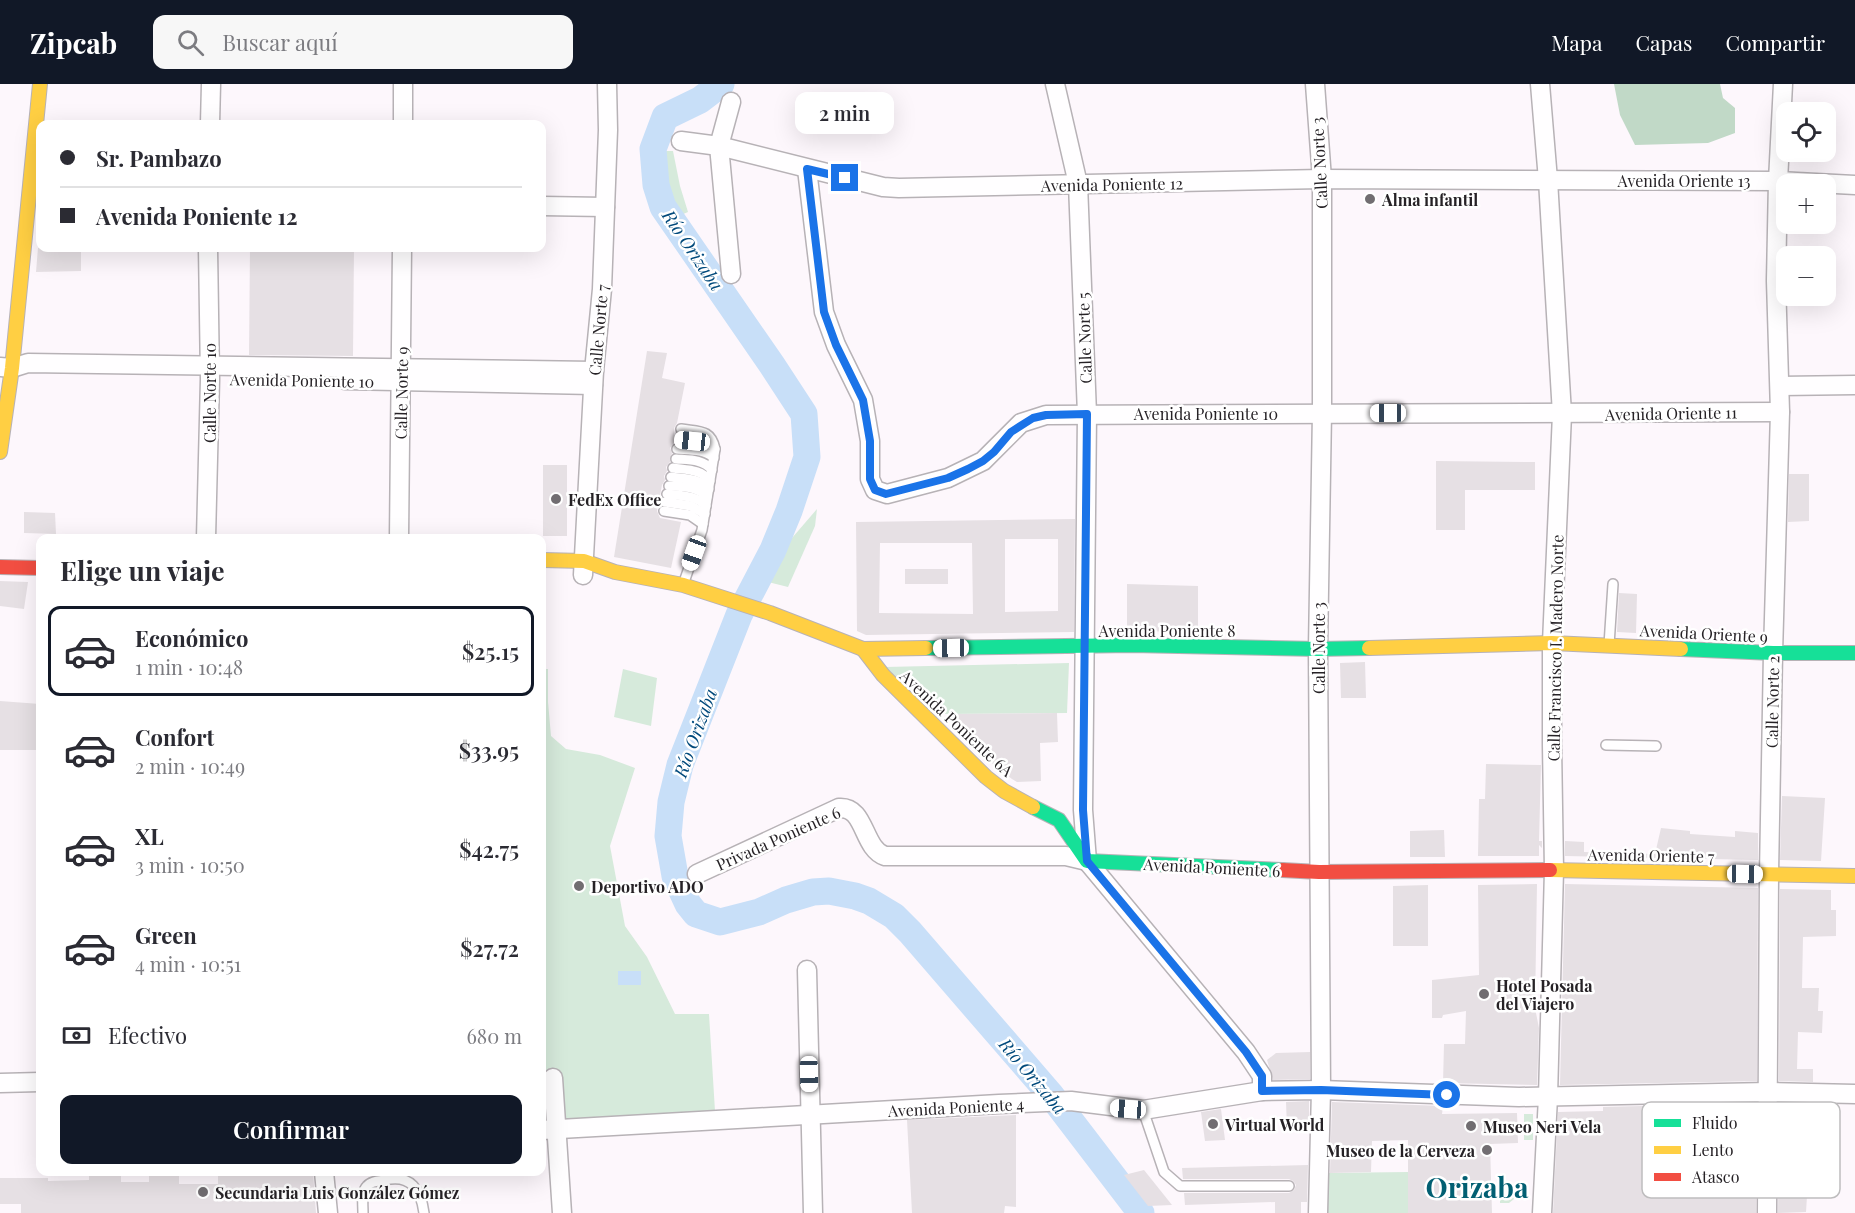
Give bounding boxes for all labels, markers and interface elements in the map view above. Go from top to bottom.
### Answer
search box [153,15,573,69]
text: Zipcab [30,24,117,61]
icon: search [174,26,207,59]
text: Buscar aquí [222,27,338,57]
text: Mapa [1551,28,1603,56]
text: Capas [1636,28,1692,56]
text: Compartir [1725,28,1825,56]
callout: 2 min [796,91,894,133]
text: 2 min [819,99,870,126]
map controls [1776,102,1836,306]
button: locate [1776,102,1836,162]
street label: Calle Norte 3 [1306,117,1332,209]
text: Sr. Pambazo [96,143,222,173]
route end [831,164,858,191]
street label: Avenida Oriente 13 [1616,170,1751,191]
street label: Avenida Poniente 12 [1040,172,1183,196]
button: + [1776,174,1836,234]
place label: Alma infantil [1381,189,1478,210]
marker: Alma infantil [1363,192,1377,206]
text: Avenida Poniente 12 [96,201,297,231]
water label: Río Orizaba [657,204,729,295]
button: − [1776,246,1836,306]
street label: Calle Norte 7 [584,283,612,376]
street label: Calle Norte 5 [1072,292,1096,384]
street label: Calle Norte 10 [199,343,220,443]
street label: Calle Norte 9 [390,346,412,440]
street label: Avenida Poniente 10 [229,368,374,392]
street label: Avenida Oriente 11 [1604,401,1737,425]
street label: Avenida Poniente 10 [1133,403,1278,424]
car [1370,404,1406,422]
car [673,430,711,452]
place label: FedEx Office [568,489,661,510]
marker: FedEx Office [549,492,563,506]
car [679,533,709,573]
street label: Calle Francisco I. Madero Norte [1543,534,1567,762]
text: Elige un viaje [60,552,225,588]
street label: Calle Norte 3 [1308,602,1329,694]
street label: Avenida Oriente 9 [1638,619,1769,647]
street label: Avenida Poniente 8 [1097,620,1236,641]
text: Económico [135,623,248,653]
icon: car [63,624,117,678]
text: $25.15 [462,636,519,666]
car [933,639,969,657]
text: 1 min · 10:48 [135,653,243,680]
street label: Calle Norte 2 [1761,656,1783,748]
street label: Avenida Poniente 6A [895,664,1019,781]
water label: Río Orizaba [667,685,722,782]
text: Confort [135,722,214,752]
icon: car [63,723,117,777]
text: $33.95 [459,735,519,765]
text: 2 min · 10:49 [135,752,245,779]
street label: Privada Poniente 6 [713,801,843,875]
text: XL [135,821,164,851]
icon: car [63,822,117,876]
text: $42.75 [459,834,519,864]
street label: Avenida Oriente 7 [1586,843,1715,867]
text: 3 min · 10:50 [135,851,245,878]
street label: Avenida Poniente 6 [1142,853,1281,881]
car [1727,865,1763,883]
place label: Deportivo ADO [591,876,704,897]
marker: Deportivo ADO [572,879,586,893]
text: Green [135,920,197,950]
icon: car [63,921,117,975]
text: $27.72 [460,933,519,963]
text: 4 min · 10:51 [135,950,241,977]
place label: Hotel Posada del Viajero [1496,975,1593,1014]
marker: Hotel Posada del Viajero [1477,987,1491,1001]
icon: cash [60,1019,93,1052]
text: Efectivo [108,1020,187,1050]
text: 680 m [467,1022,522,1049]
water label: Río Orizaba [993,1032,1072,1119]
car [800,1056,818,1092]
route start [1433,1081,1460,1108]
street label: Avenida Poniente 4 [886,1093,1025,1121]
button: Confirmar [60,1095,522,1164]
car [1109,1099,1147,1119]
legend [1642,1102,1840,1198]
text: Fluido [1692,1112,1738,1133]
place label: Virtual World [1224,1114,1325,1135]
place label: Museo Neri Vela [1483,1116,1602,1137]
marker: Virtual World [1206,1117,1220,1131]
marker: Museo Neri Vela [1464,1119,1478,1133]
text: Lento [1692,1139,1734,1160]
place label: Museo de la Cerveza [1326,1140,1476,1161]
marker: Museo de la Cerveza [1480,1143,1494,1157]
text: Atasco [1691,1166,1740,1187]
district label: Orizaba [1426,1168,1529,1205]
place label: Secundaria Luis González Gómez [215,1182,460,1203]
marker: Secundaria Luis González Gómez [196,1185,210,1199]

